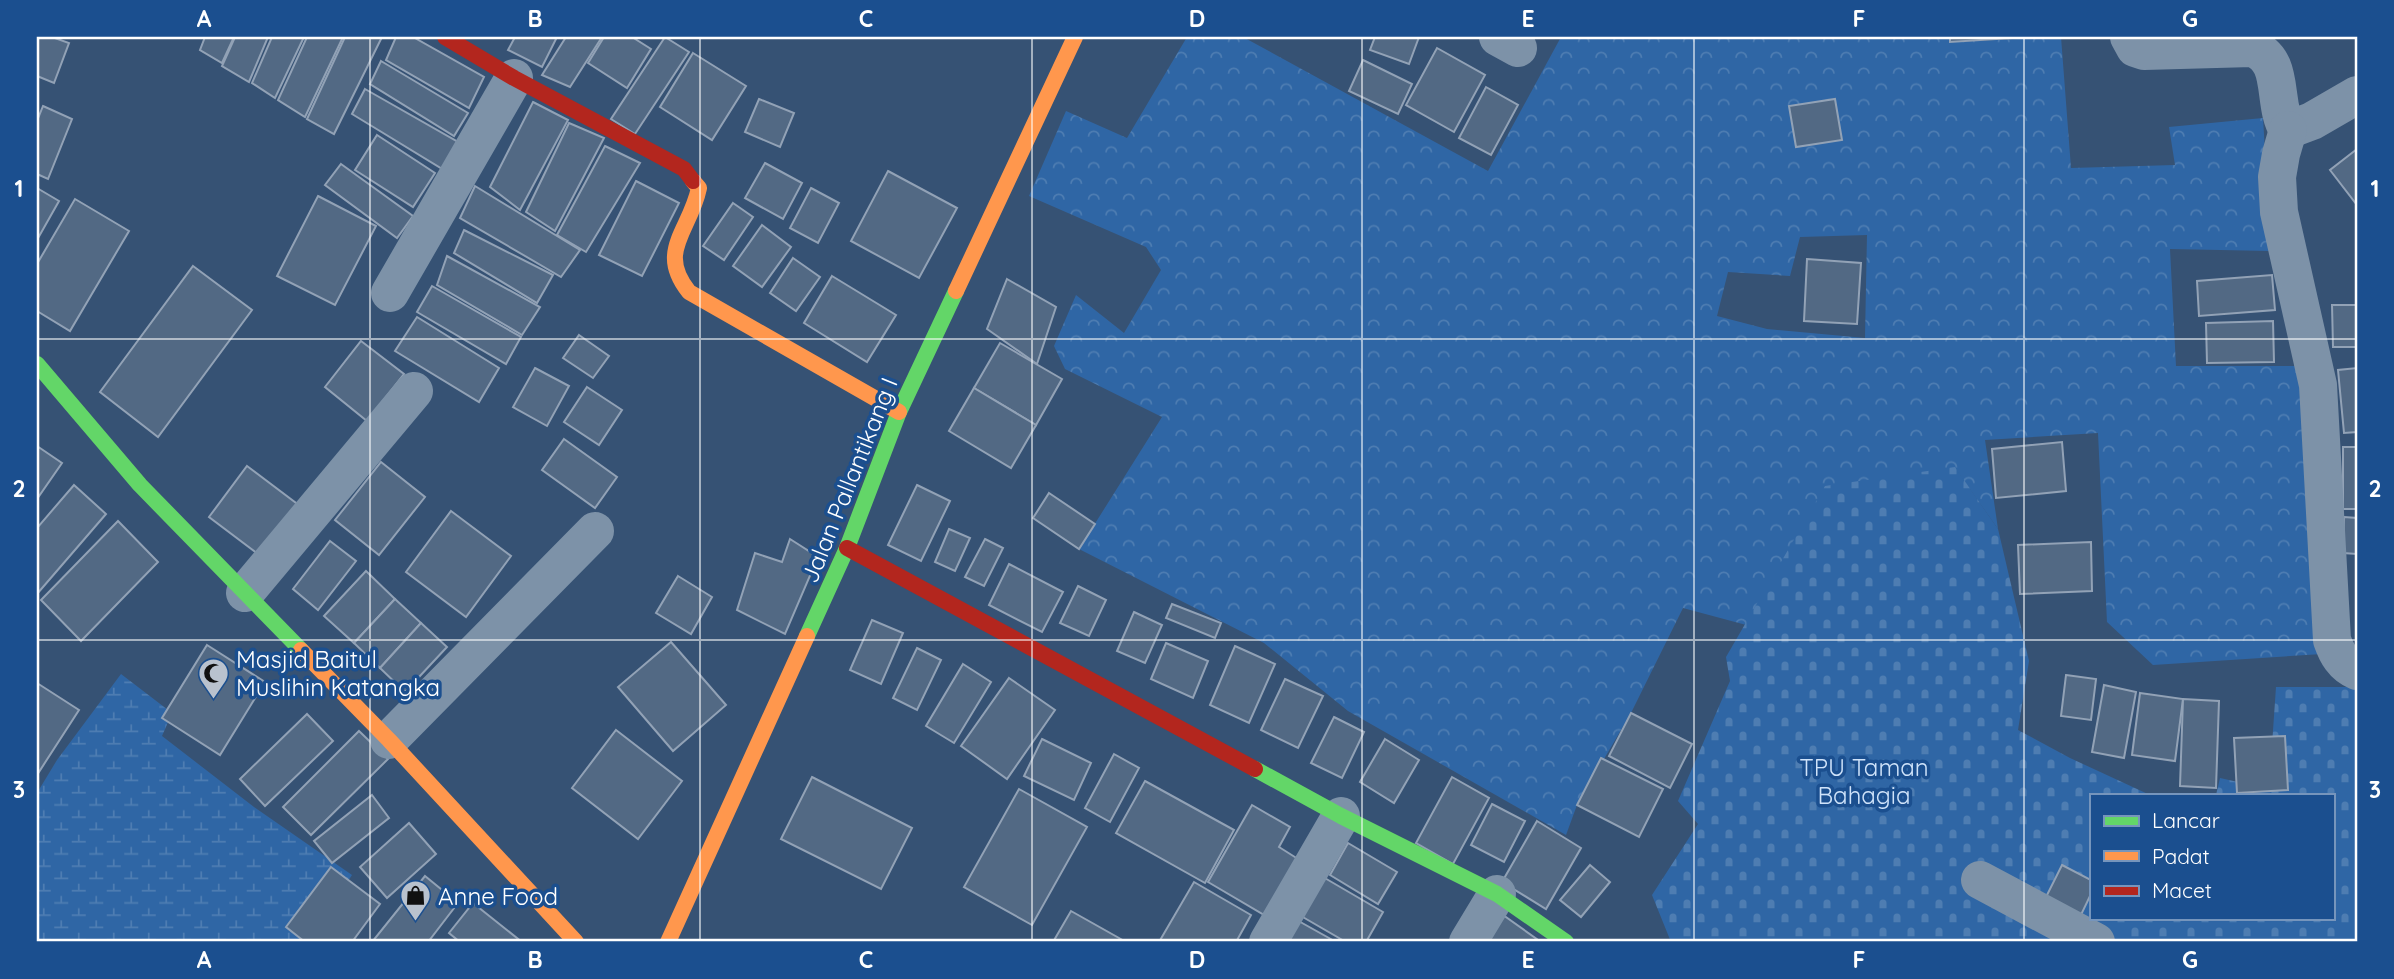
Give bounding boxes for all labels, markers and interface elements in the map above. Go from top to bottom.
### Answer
text: A [197,4,212,33]
text: B [527,4,543,33]
text: C [859,4,873,33]
text: D [1189,4,1205,33]
text: E [1521,4,1535,33]
text: F [1853,4,1865,33]
text: G [2182,4,2198,33]
text: 1 [15,174,23,203]
text: 1 [2371,174,2379,203]
street label: Jalan Pallantikang I [794,373,904,587]
text: 2 [12,474,26,503]
text: 2 [2368,474,2382,503]
place label: Masjid Baitul Muslihin Katangka [236,644,440,702]
mosque icon: Masjid Baitul Muslihin Katangka [196,656,230,700]
park label: TPU Taman Bahagia [1799,752,1929,810]
text: 3 [13,775,25,804]
text: 3 [2369,775,2381,804]
legend [2090,794,2334,920]
text: Lancar [2152,807,2220,833]
text: Padat [2152,843,2210,869]
text: Macet [2152,877,2212,903]
shop icon: Anne Food [398,879,432,923]
place label: Anne Food [438,881,558,911]
text: A [197,945,212,974]
text: B [527,945,543,974]
text: C [859,945,873,974]
text: D [1189,945,1205,974]
text: E [1521,945,1535,974]
text: F [1853,945,1865,974]
text: G [2182,945,2198,974]

